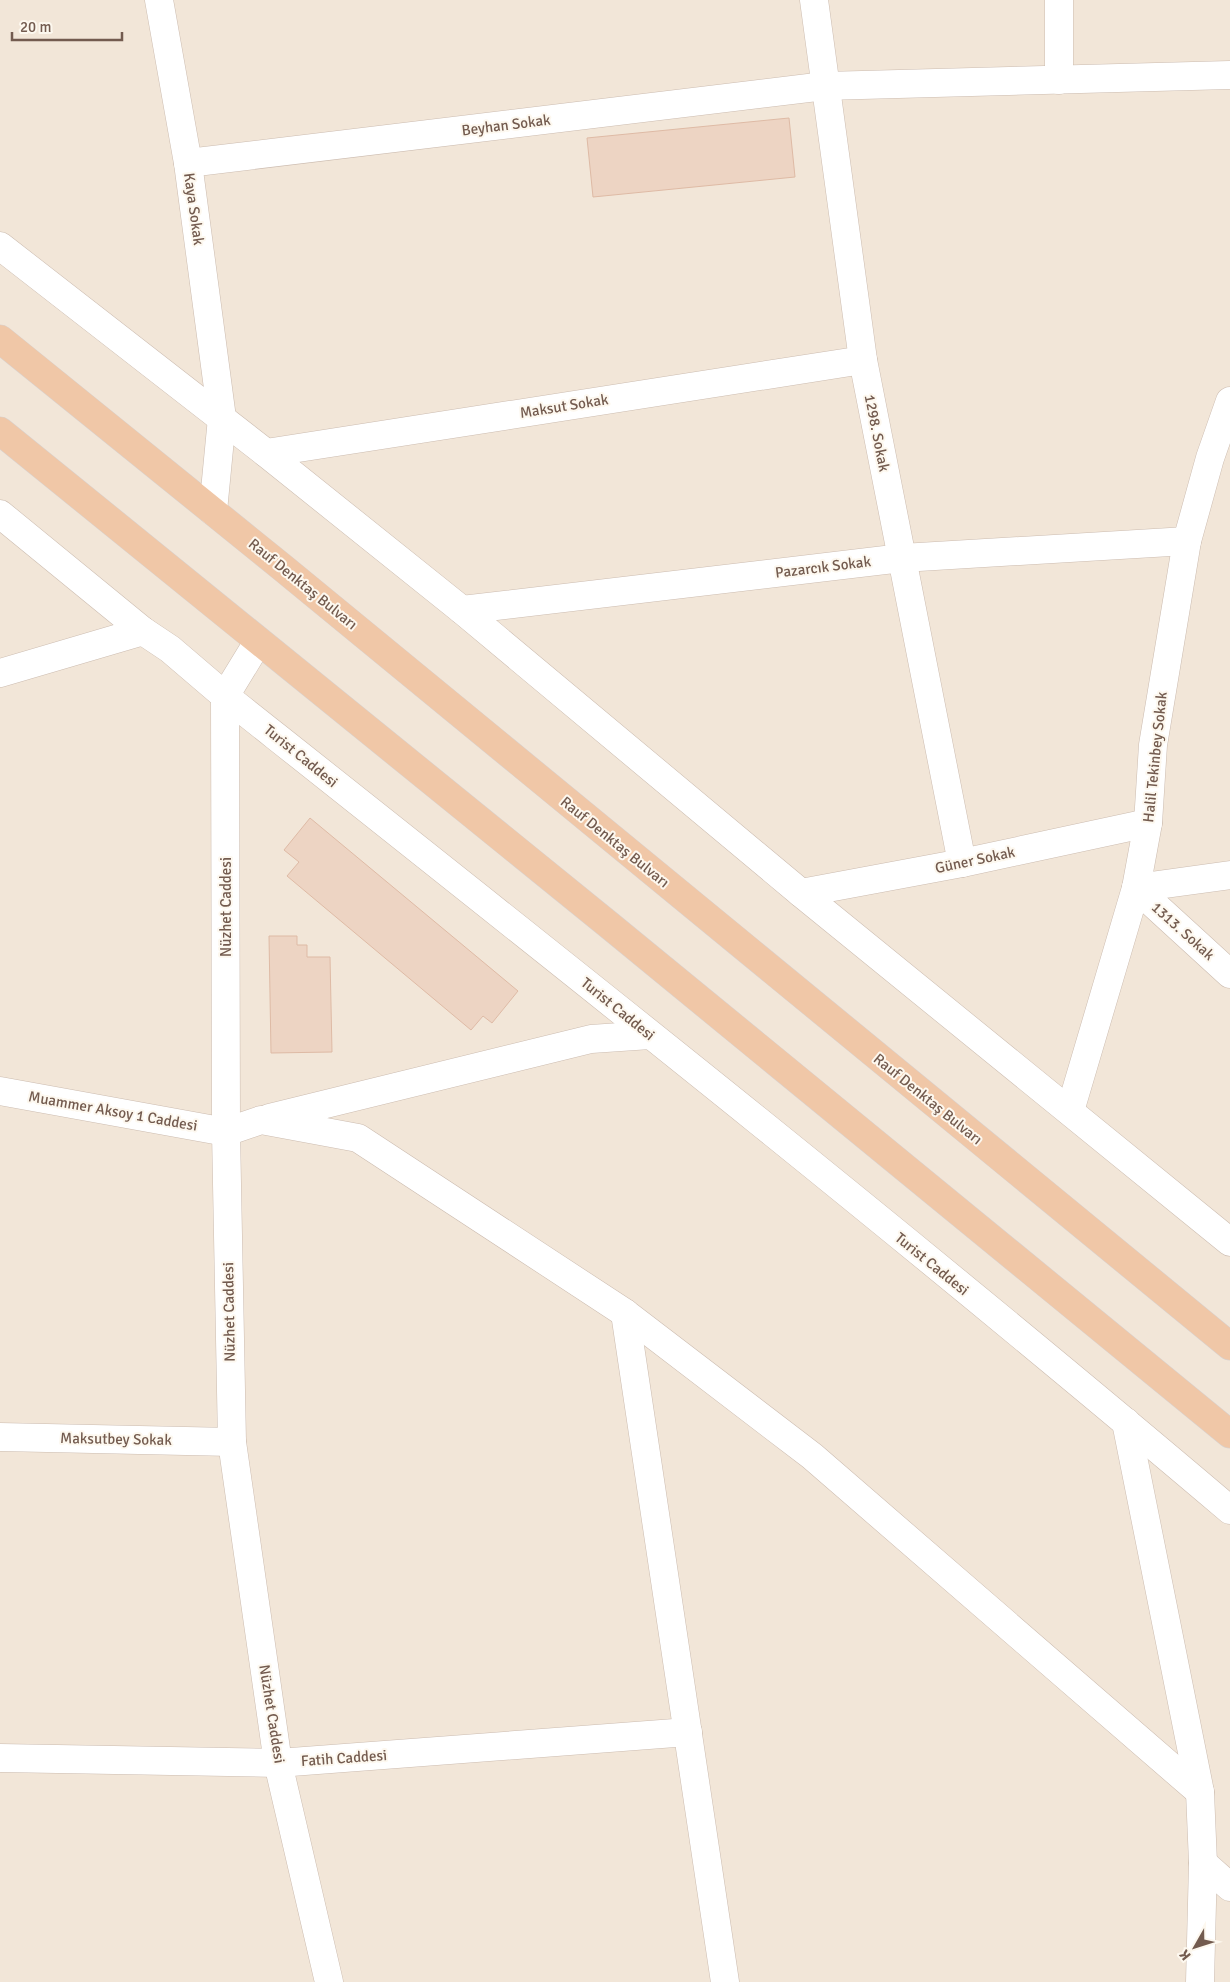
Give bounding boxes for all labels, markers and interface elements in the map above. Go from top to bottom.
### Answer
scale bar [12,10,122,42]
text: 20 m [20,18,51,36]
street label: Beyhan Sokak [461,111,552,139]
street label: Kaya Sokak [180,172,208,247]
street label: Maksut Sokak [518,390,610,422]
street label: 1298. Sokak [861,393,893,474]
street label: Rauf Denktaş Bulvarı [245,535,361,633]
street label: Pazarcık Sokak [774,552,872,582]
street label: Halil Tekinbey Sokak [1139,690,1171,823]
street label: Turist Caddesi [260,721,342,791]
street label: Rauf Denktaş Bulvarı [557,793,673,891]
street label: Güner Sokak [933,843,1017,877]
street label: Nüzhet Caddesi [217,857,235,957]
street label: 1313. Sokak [1148,898,1219,964]
street label: Turist Caddesi [577,974,659,1044]
street label: Rauf Denktaş Bulvarı [870,1050,986,1148]
street label: Muammer Aksoy 1 Caddesi [27,1087,199,1135]
street label: Turist Caddesi [891,1229,973,1299]
street label: Nüzhet Caddesi [219,1262,239,1362]
street label: Maksutbey Sokak [60,1429,172,1449]
street label: Nüzhet Caddesi [255,1663,289,1765]
street label: Fatih Caddesi [300,1746,388,1770]
north arrow [1170,1922,1220,1972]
text: K [1176,1946,1195,1964]

